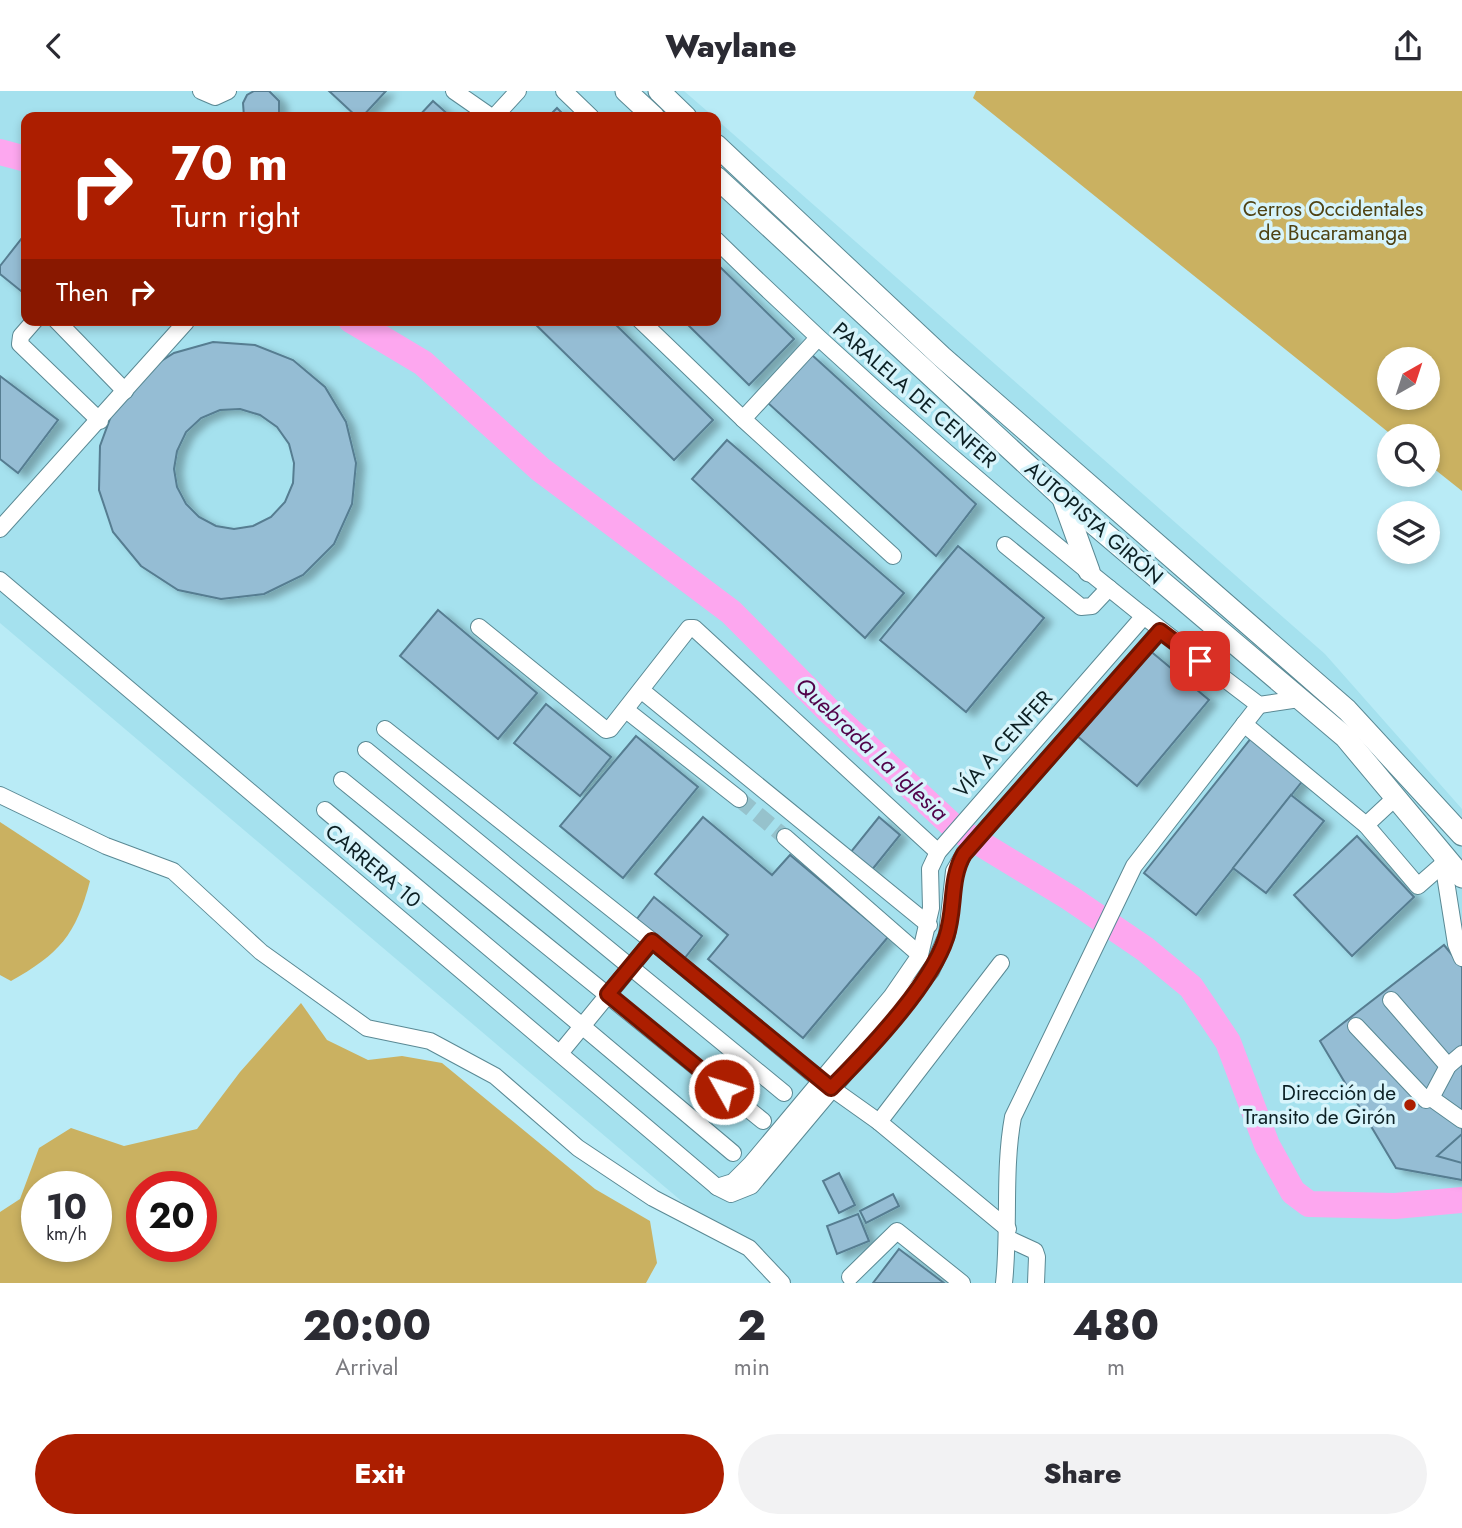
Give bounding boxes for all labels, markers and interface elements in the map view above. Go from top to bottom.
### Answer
text: Waylane [665,23,797,69]
icon: back [35,27,73,65]
icon: share [1389,27,1427,65]
text: 70 m [171,128,288,198]
icon: right [56,140,147,231]
text: Turn right [171,193,300,239]
park label: Cerros Occidentales de Bucaramanga [1243,194,1423,248]
text: Then [56,273,109,311]
icon: right [123,273,161,311]
street label: PARALELA DE CENFER [826,315,1004,475]
north arrow [1377,347,1440,409]
map controls [1377,347,1440,564]
button: search [1377,424,1440,487]
street label: AUTOPISTA GIRÓN [1018,454,1170,592]
button: layers [1377,501,1440,564]
pin [1170,631,1230,691]
icon: arrive [1181,642,1219,680]
water label: Quebrada La Iglesia [788,669,956,829]
street label: VÍA A CENFER [947,683,1060,804]
street label: CARRERA 10 [319,817,427,915]
position arrow [687,1052,761,1126]
place label: Dirección de Transito de Girón [1243,1078,1396,1132]
marker: Dirección de Transito de Girón [1402,1097,1418,1113]
speed limit sign: 20 [126,1171,217,1262]
text: 10 [46,1182,87,1232]
text: km/h [46,1221,87,1247]
text: 20:00 [303,1295,431,1356]
text: 2 [737,1295,766,1356]
text: 480 [1073,1295,1159,1356]
text: Arrival [335,1350,399,1384]
text: min [734,1350,770,1384]
text: m [1107,1350,1125,1384]
button: Exit [35,1434,724,1514]
button: Share [738,1434,1427,1514]

